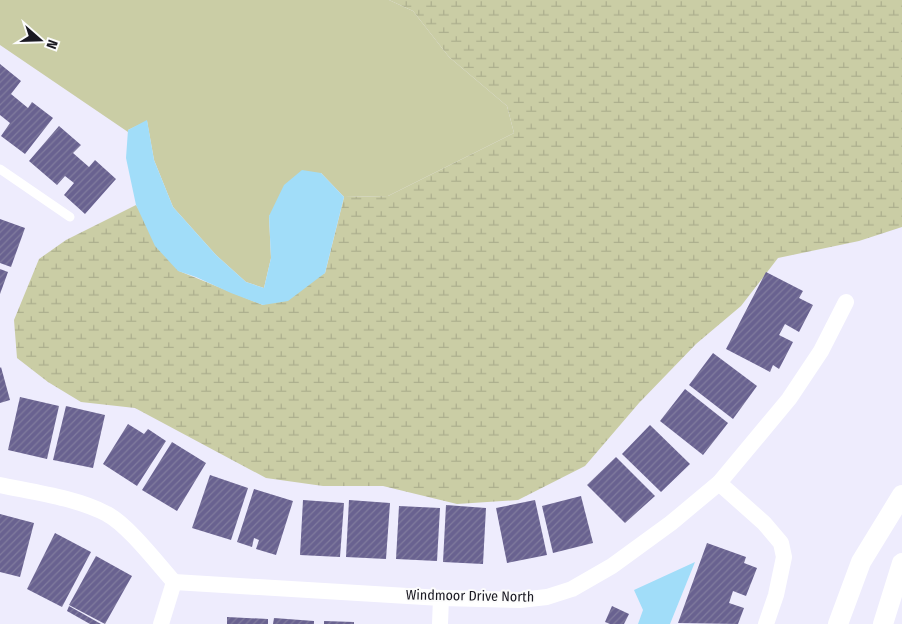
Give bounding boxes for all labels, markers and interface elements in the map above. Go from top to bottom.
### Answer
north arrow [15,15,65,65]
text: N [42,37,61,51]
street label: Windmoor Drive North [406,586,534,606]

